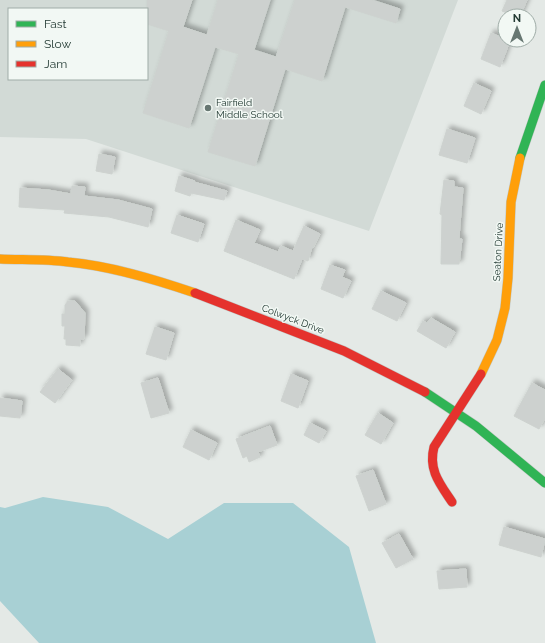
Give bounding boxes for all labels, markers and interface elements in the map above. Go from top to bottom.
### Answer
legend [8,8,148,80]
north arrow [497,8,537,48]
text: N [513,12,521,25]
text: Fast [44,17,67,31]
text: Slow [44,37,71,51]
text: Jam [44,57,67,71]
place label: Fairfield Middle School [216,97,283,120]
marker: Fairfield Middle School [203,103,213,113]
street label: Seaton Drive [491,222,505,282]
street label: Colwyck Drive [260,302,326,336]

